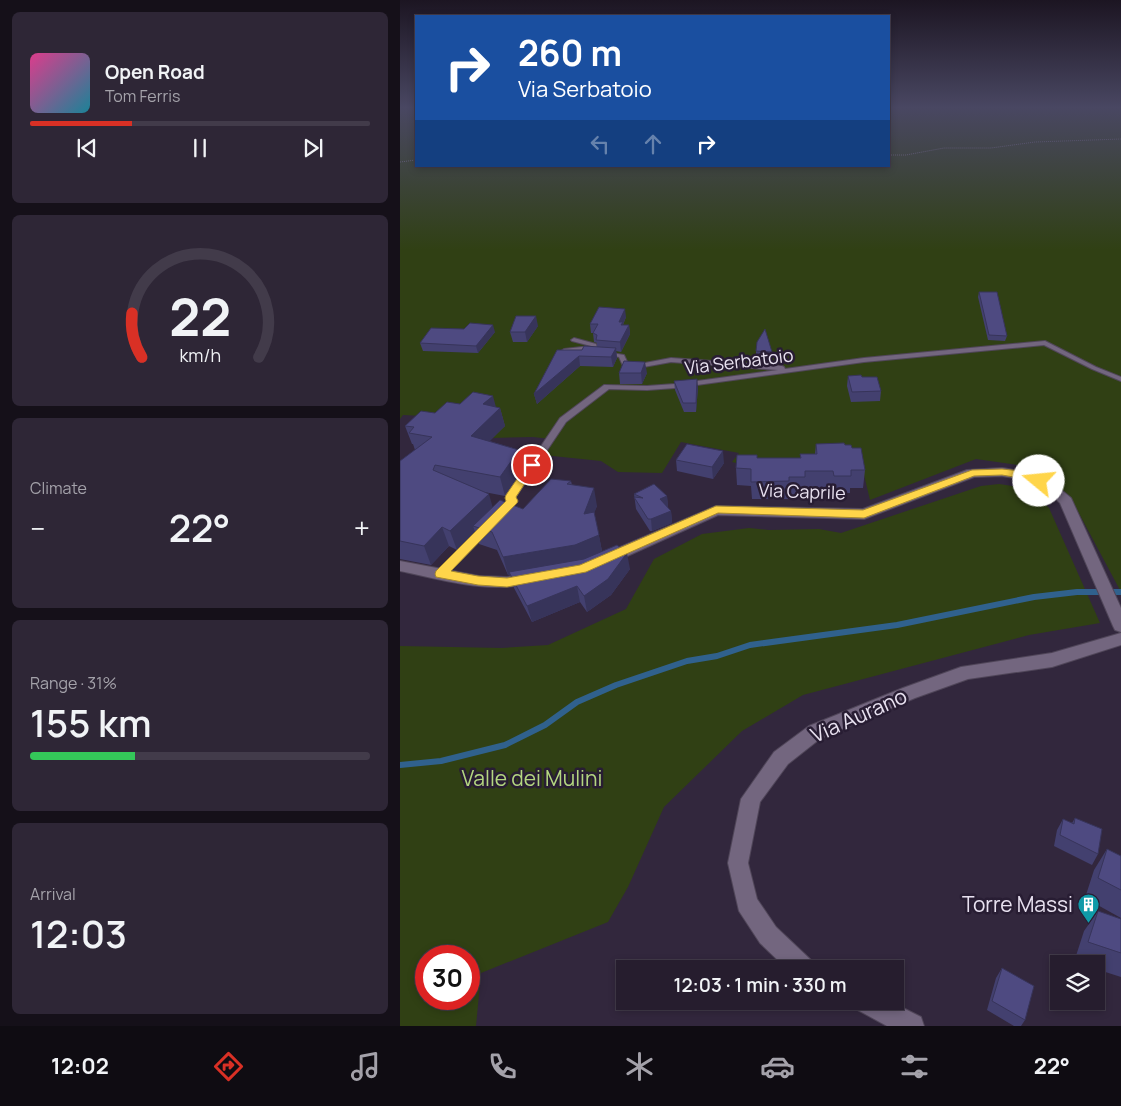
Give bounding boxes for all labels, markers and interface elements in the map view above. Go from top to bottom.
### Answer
text: 260 m [518,29,622,77]
icon: right [435,35,500,100]
text: Open Road [105,59,205,85]
text: Via Serbatoio [518,74,652,104]
text: Tom Ferris [105,85,180,107]
icon: left [586,130,614,158]
icon: ahead [639,130,667,158]
icon: right [692,130,720,158]
icon: previous [73,134,101,162]
icon: pause [186,134,214,162]
icon: next [299,134,327,162]
text: 22 [169,281,231,352]
street label: Via Serbatoio [683,342,795,380]
text: km/h [179,343,221,367]
pin [511,444,553,486]
icon: arrive [518,451,546,479]
position arrow [1012,454,1064,506]
text: Climate [30,477,87,499]
street label: Via Caprile [758,477,846,505]
text: 22° [169,501,230,553]
text: − [30,509,45,547]
text: + [354,509,370,547]
text: Range · 31% [30,672,117,694]
street label: Via Aurano [806,681,911,749]
text: 155 km [30,696,151,748]
park label: Valle dei Mulini [462,764,602,792]
text: Arrival [30,883,76,905]
place label: Torre Massi [962,890,1073,918]
building icon: Torre Massi [1077,893,1101,924]
text: 12:03 [30,907,127,959]
speed limit sign: 30 [415,945,480,1010]
map controls [1050,955,1105,1010]
button: layers [1050,955,1105,1010]
text: 12:03 · 1 min · 330 m [673,972,847,998]
icon: directions [211,1049,246,1084]
icon: music [348,1049,383,1084]
icon: phone [485,1049,520,1084]
icon: climate [622,1049,657,1084]
icon: car [760,1049,795,1084]
icon: filters [897,1049,932,1084]
text: 12:02 [51,1051,109,1081]
text: 22° [1034,1051,1070,1081]

